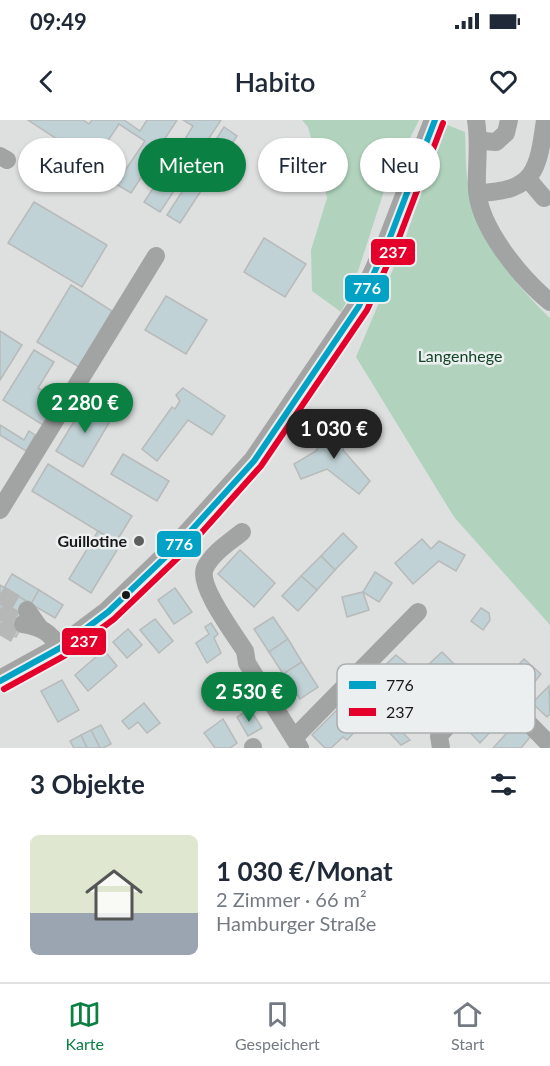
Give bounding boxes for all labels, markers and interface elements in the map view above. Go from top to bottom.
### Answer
text: 09:49 [30,8,87,35]
icon: back [30,65,63,98]
text: Habito [234,65,316,98]
icon: heart [487,65,520,98]
chip: Kaufen [18,138,126,192]
chip: Mieten [138,138,246,192]
chip: Filter [258,138,348,192]
chip: Neu [360,138,440,192]
line badge: 237 [370,238,416,266]
text: 237 [379,242,407,261]
line badge: 776 [344,274,390,303]
text: 776 [353,278,381,297]
park label: Langenhege [418,346,502,365]
pin: 2 280 € [30,383,140,434]
text: 2 280 € [51,390,119,414]
pin: 1 030 € [279,409,389,460]
text: 1 030 € [300,416,368,440]
line badge: 776 [156,530,202,558]
place label: Guillotine [58,531,127,550]
marker: Guillotine [132,534,146,548]
text: 776 [165,534,193,553]
unlabelled marker [120,589,132,601]
line badge: 237 [61,627,107,656]
text: 237 [70,631,98,650]
legend [337,664,535,733]
pin: 2 530 € [194,672,304,723]
text: 776 [386,675,414,694]
text: 2 530 € [215,679,283,703]
text: 237 [386,702,414,721]
text: 3 Objekte [30,768,145,800]
icon: filters [487,768,520,801]
text: 1 030 €/Monat [216,855,393,887]
icon: home [78,859,150,931]
text: 2 Zimmer · 66 m² [216,887,367,911]
text: Hamburger Straße [216,911,376,935]
tab: Karte [66,998,104,1053]
tab: Gespeichert [235,998,320,1053]
tab: Start [451,998,484,1053]

